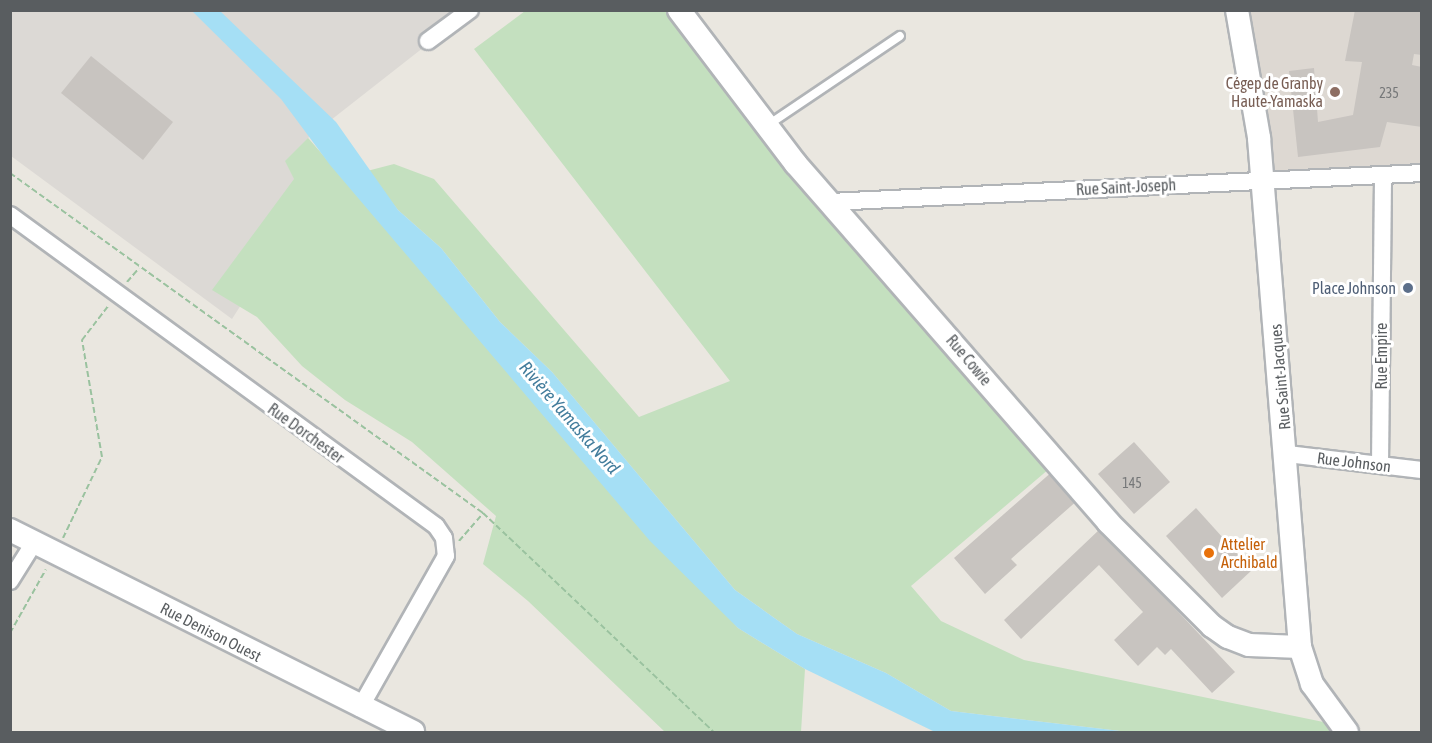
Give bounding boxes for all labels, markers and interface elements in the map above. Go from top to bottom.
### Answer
place label: Cégep de Granby Haute-Yamaska [1226,73,1323,111]
marker: Cégep de Granby Haute-Yamaska [1328,85,1342,99]
house number: 235 [1379,85,1399,101]
street label: Rue Saint-Joseph [1075,175,1177,199]
place label: Place Johnson [1312,278,1396,298]
marker: Place Johnson [1401,281,1415,295]
street label: Rue Saint-Jacques [1266,323,1294,431]
street label: Rue Empire [1371,323,1391,389]
street label: Rue Cowie [942,331,996,389]
water label: Rivière Yamaska Nord [514,357,624,479]
street label: Rue Dorchester [264,399,348,467]
street label: Rue Johnson [1316,448,1392,476]
house number: 145 [1122,475,1142,491]
place label: Attelier Archibald [1221,534,1278,572]
marker: Attelier Archibald [1202,546,1216,560]
street label: Rue Denison Ouest [157,598,265,666]

